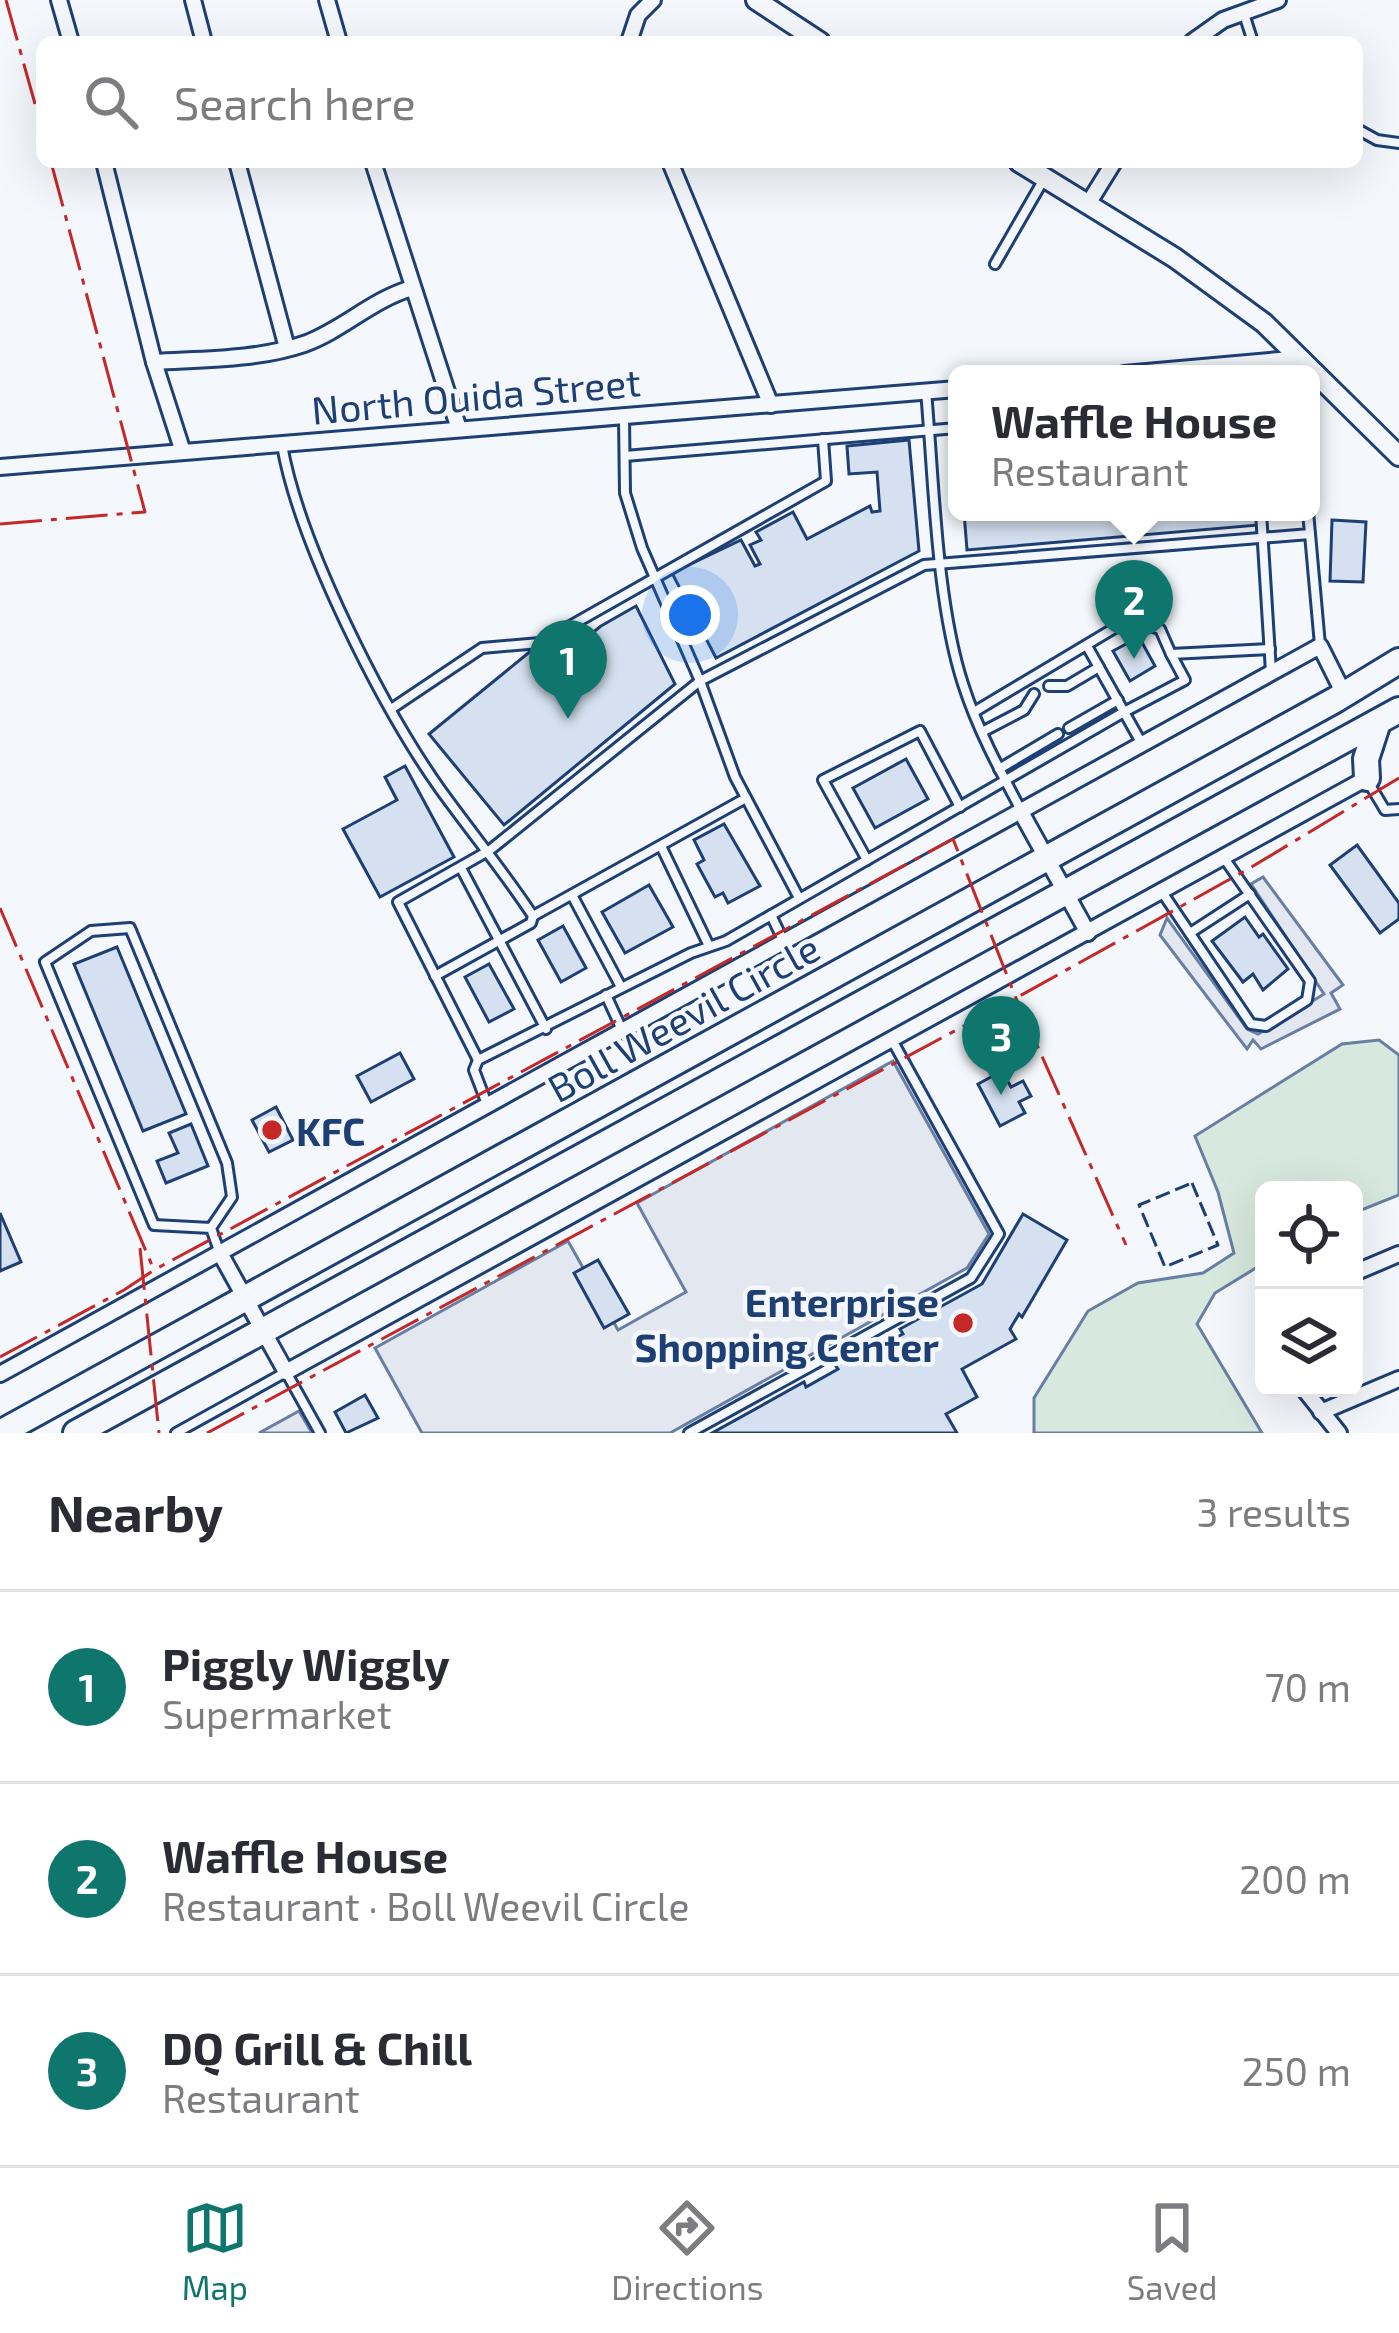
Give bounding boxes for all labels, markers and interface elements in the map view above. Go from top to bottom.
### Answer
search box [36,36,1363,168]
icon: search [78,69,144,135]
text: Search here [174,75,416,129]
street label: North Ouida Street [309,357,643,433]
popup [948,365,1320,521]
text: Waffle House [991,393,1277,447]
text: Restaurant [991,447,1189,494]
pin: 2 [1095,560,1173,659]
your location [660,585,720,645]
pin: 1 [529,620,607,719]
street label: Boll Weevil Circle [539,923,827,1111]
pin: 3 [962,996,1040,1095]
place label: KFC [296,1107,365,1154]
marker: KFC [259,1117,285,1143]
map controls [1255,1181,1363,1397]
button: locate [1255,1181,1363,1289]
place label: Enterprise Shopping Center [635,1278,939,1370]
button: layers [1255,1289,1363,1397]
marker: Enterprise Shopping Center [950,1310,976,1336]
text: Nearby [48,1481,223,1542]
text: 3 results [1197,1488,1351,1535]
text: Piggly Wiggly [162,1636,450,1690]
text: 1 [79,1663,95,1710]
text: 70 m [1265,1663,1351,1710]
text: Supermarket [162,1690,392,1737]
text: Waffle House [162,1828,448,1882]
text: 2 [76,1855,98,1902]
text: 200 m [1239,1855,1351,1902]
text: Restaurant · Boll Weevil Circle [162,1882,689,1929]
text: DQ Grill & Chill [162,2020,472,2074]
text: 3 [76,2047,98,2094]
text: 250 m [1242,2047,1351,2094]
text: Restaurant [162,2074,360,2121]
tab: Map [182,2195,248,2307]
tab: Directions [611,2195,763,2307]
tab: Saved [1127,2195,1217,2307]

